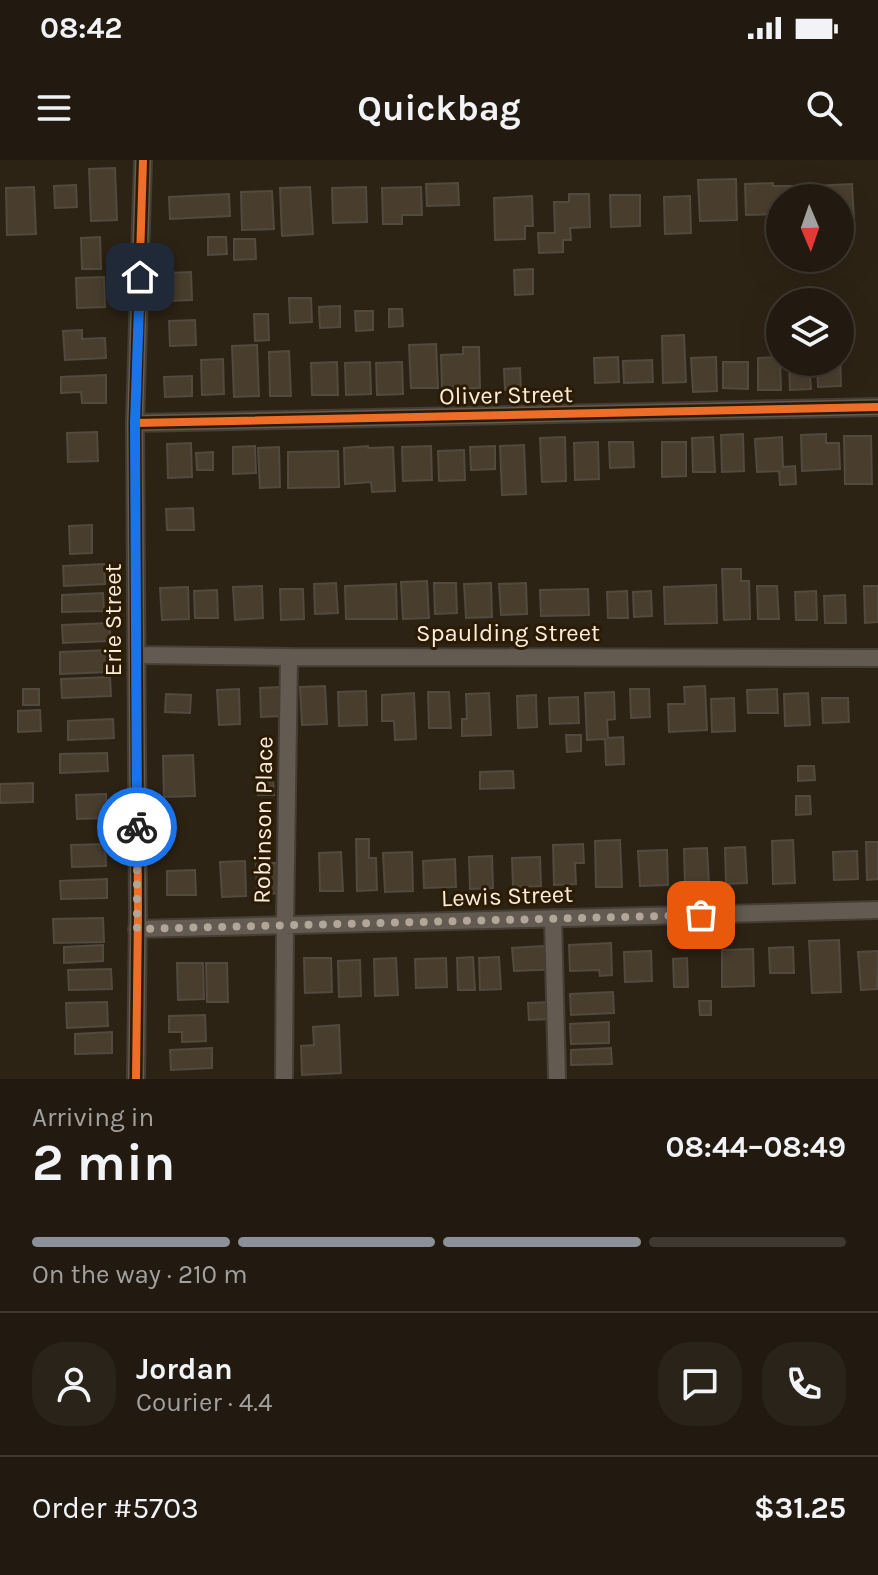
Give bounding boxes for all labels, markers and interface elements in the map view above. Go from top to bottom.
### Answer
text: 08:42 [40,10,122,46]
icon: menu [32,86,76,130]
icon: search [802,86,846,130]
text: Quickbag [357,87,521,129]
north arrow [766,184,854,272]
map controls [766,184,854,376]
pin [106,243,174,311]
icon: home [118,255,162,299]
button: layers [766,288,854,376]
street label: Oliver Street [439,380,573,410]
street label: Erie Street [99,563,127,677]
street label: Spaulding Street [416,619,600,647]
street label: Robinson Place [248,736,278,904]
courier [97,787,177,867]
icon: bike [115,805,159,849]
street label: Lewis Street [440,880,574,912]
pin [667,881,735,949]
icon: bag [679,893,723,937]
text: Arriving in [32,1102,154,1133]
text: 08:44–08:49 [665,1129,846,1165]
text: 2 min [32,1132,175,1193]
text: On the way · 210 m [32,1259,247,1290]
button: person [32,1342,116,1426]
button: chat [658,1342,742,1426]
button: phone [762,1342,846,1426]
text: Jordan [136,1351,233,1387]
text: Courier · 4.4 [136,1387,272,1418]
text: Order #5703 [32,1490,199,1526]
text: $31.25 [754,1490,846,1526]

